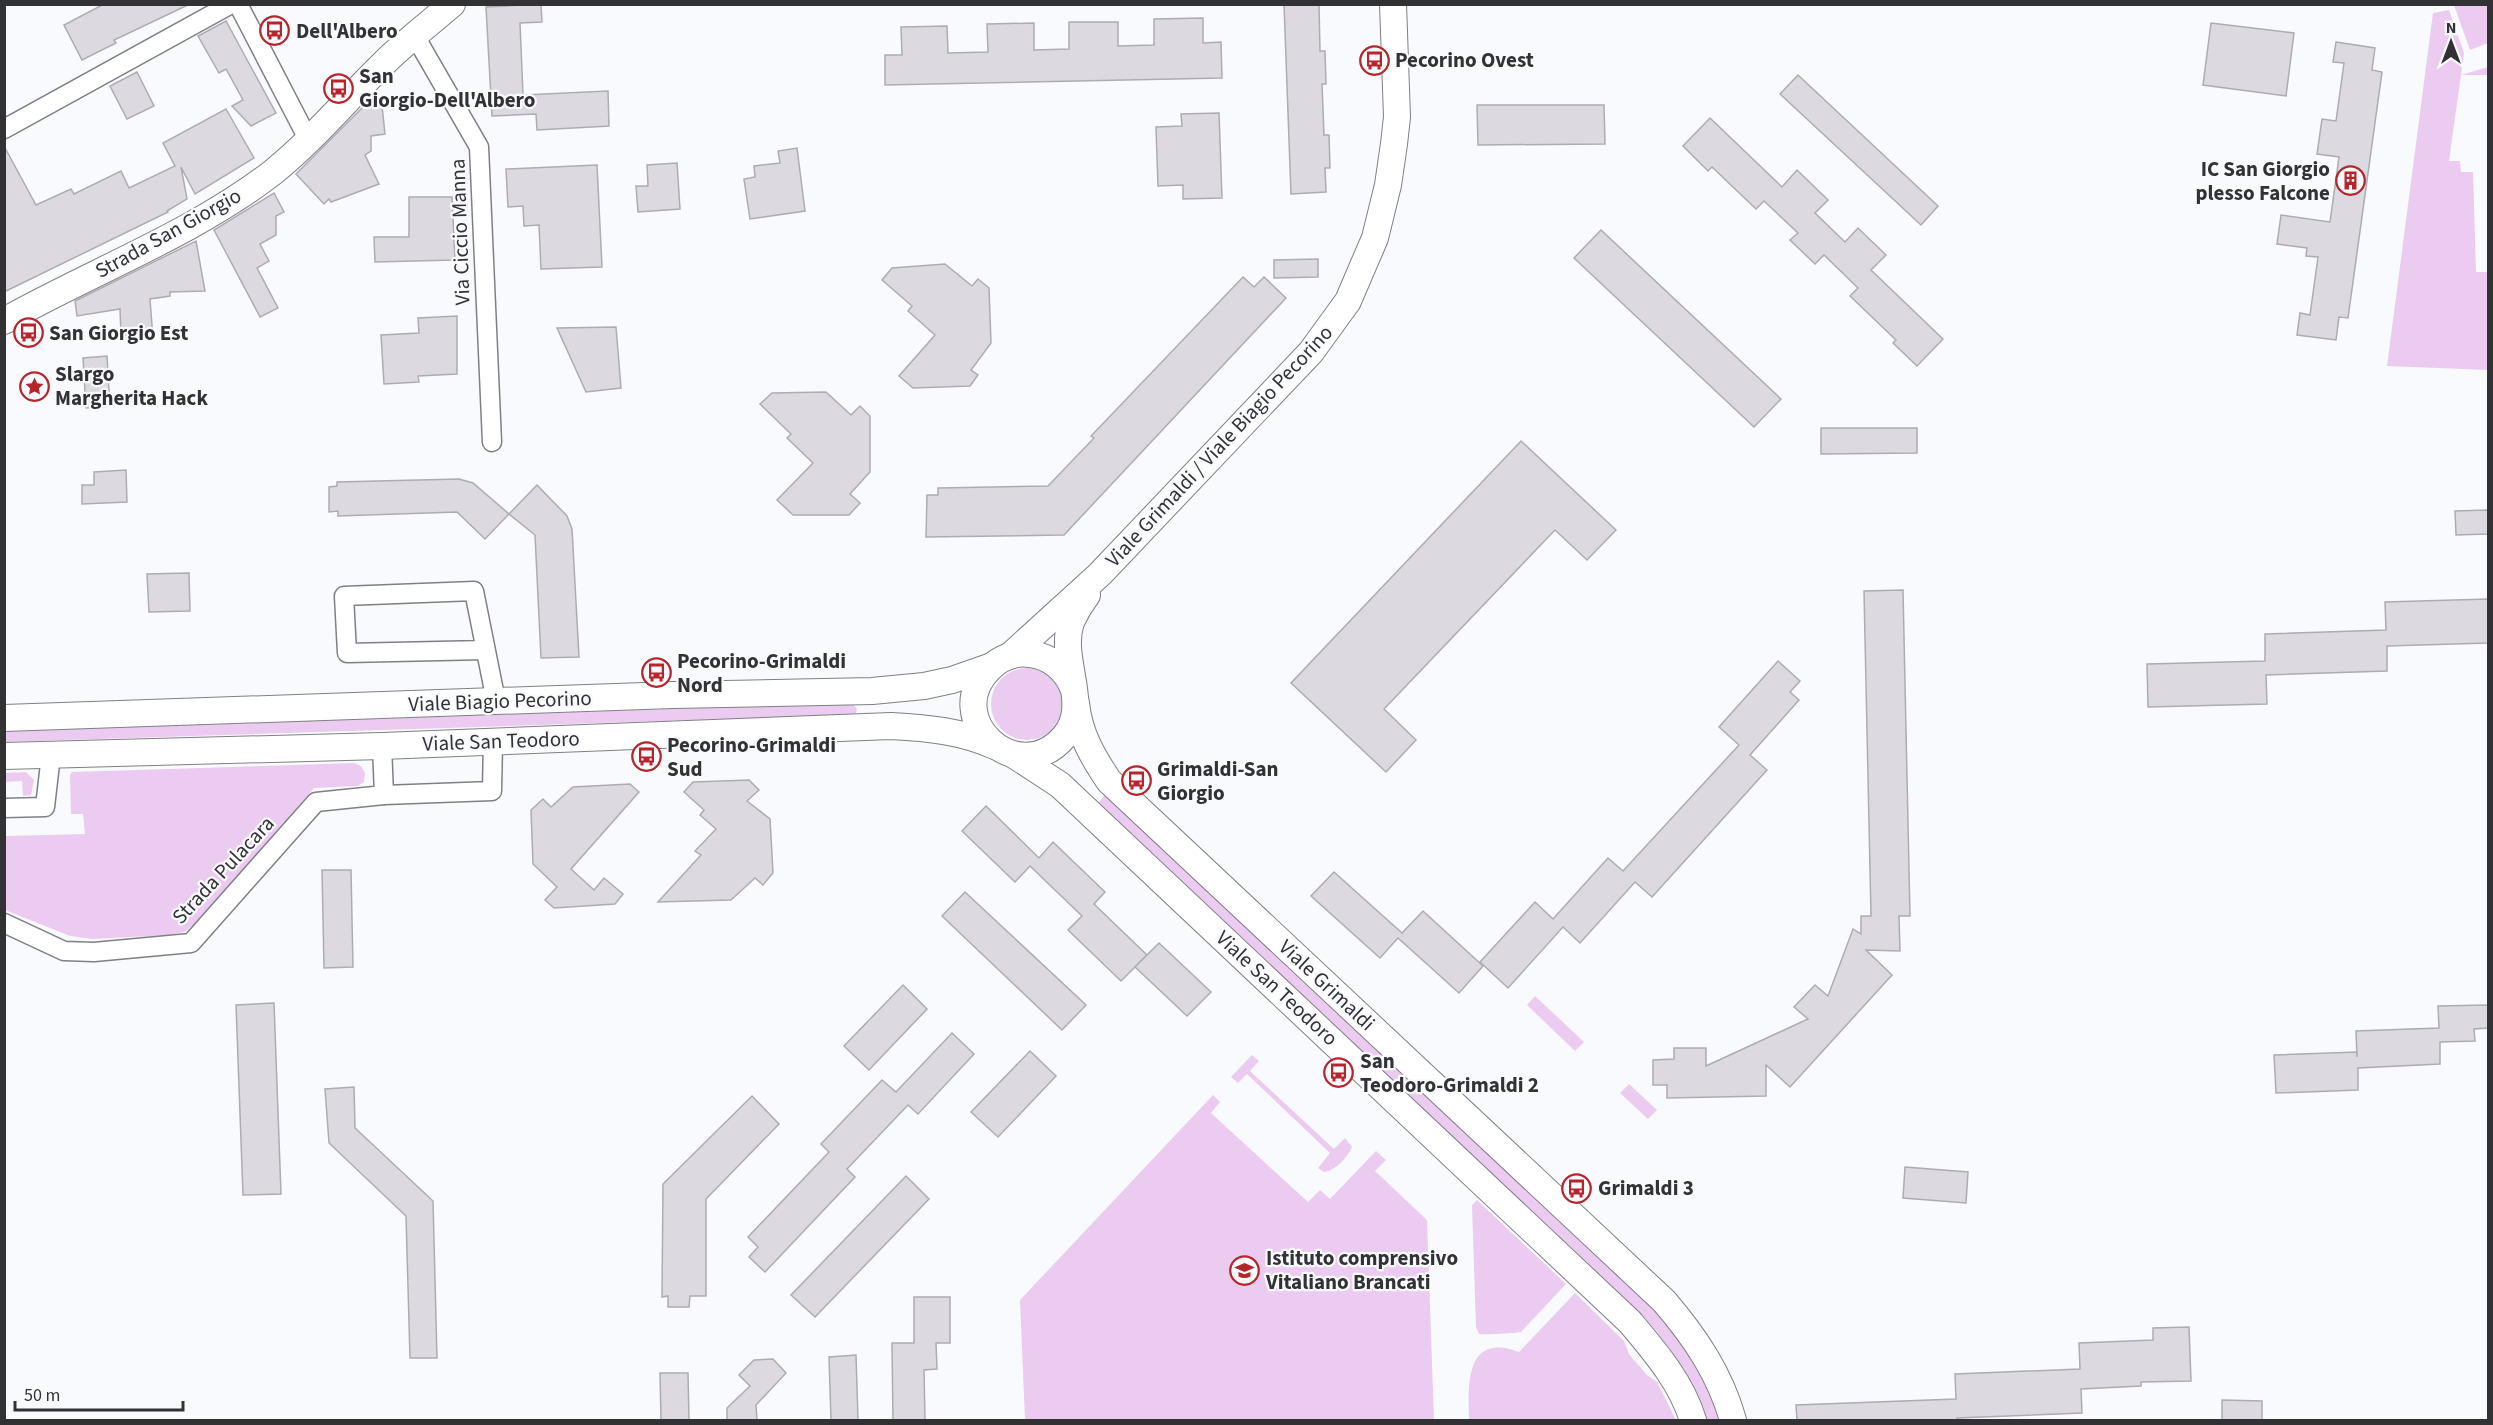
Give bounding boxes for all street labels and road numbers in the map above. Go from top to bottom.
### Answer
street label: Via Ciccio Manna [442,158,478,306]
street label: Strada San Giorgio [90,180,246,286]
street label: Viale Grimaldi / Viale Biagio Pecorino [1098,318,1340,574]
street label: Viale Biagio Pecorino [408,683,592,719]
street label: Viale San Teodoro [422,723,580,759]
street label: Strada Pulacara [165,809,281,931]
street label: Viale San Teodoro [1209,923,1345,1053]
street label: Viale Grimaldi [1272,932,1382,1038]

